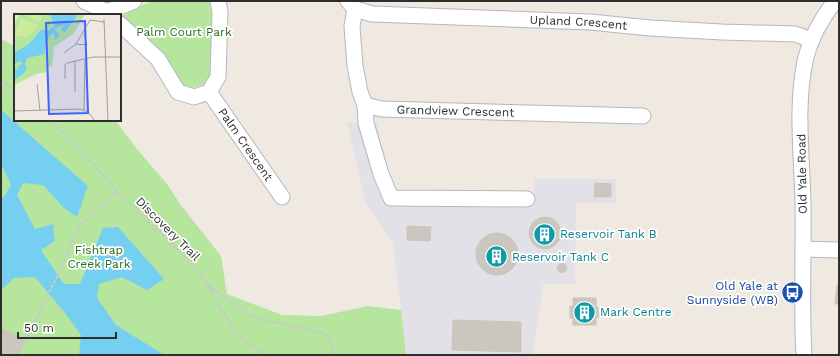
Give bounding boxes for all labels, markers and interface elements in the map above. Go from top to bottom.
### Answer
street label: Upland Crescent [529,13,628,33]
inset map [14,14,121,121]
park label: Palm Court Park [136,25,232,39]
street label: Grandview Crescent [397,102,514,120]
street label: Palm Crescent [215,105,276,184]
street label: Old Yale Road [794,134,810,214]
street label: Discovery Trail [133,194,203,264]
building icon: Reservoir Tank B [532,221,558,247]
place label: Reservoir Tank B [560,227,657,241]
park label: Fishtrap Creek Park [67,243,131,271]
building icon: Reservoir Tank C [484,244,510,270]
place label: Reservoir Tank C [512,250,609,264]
place label: Old Yale at Sunnyside (WB) [687,279,778,307]
bus stop icon: Old Yale at Sunnyside (WB) [780,280,806,306]
building icon: Mark Centre [571,299,597,325]
place label: Mark Centre [600,305,672,319]
scale bar [18,314,116,340]
text: 50 m [24,321,54,335]

